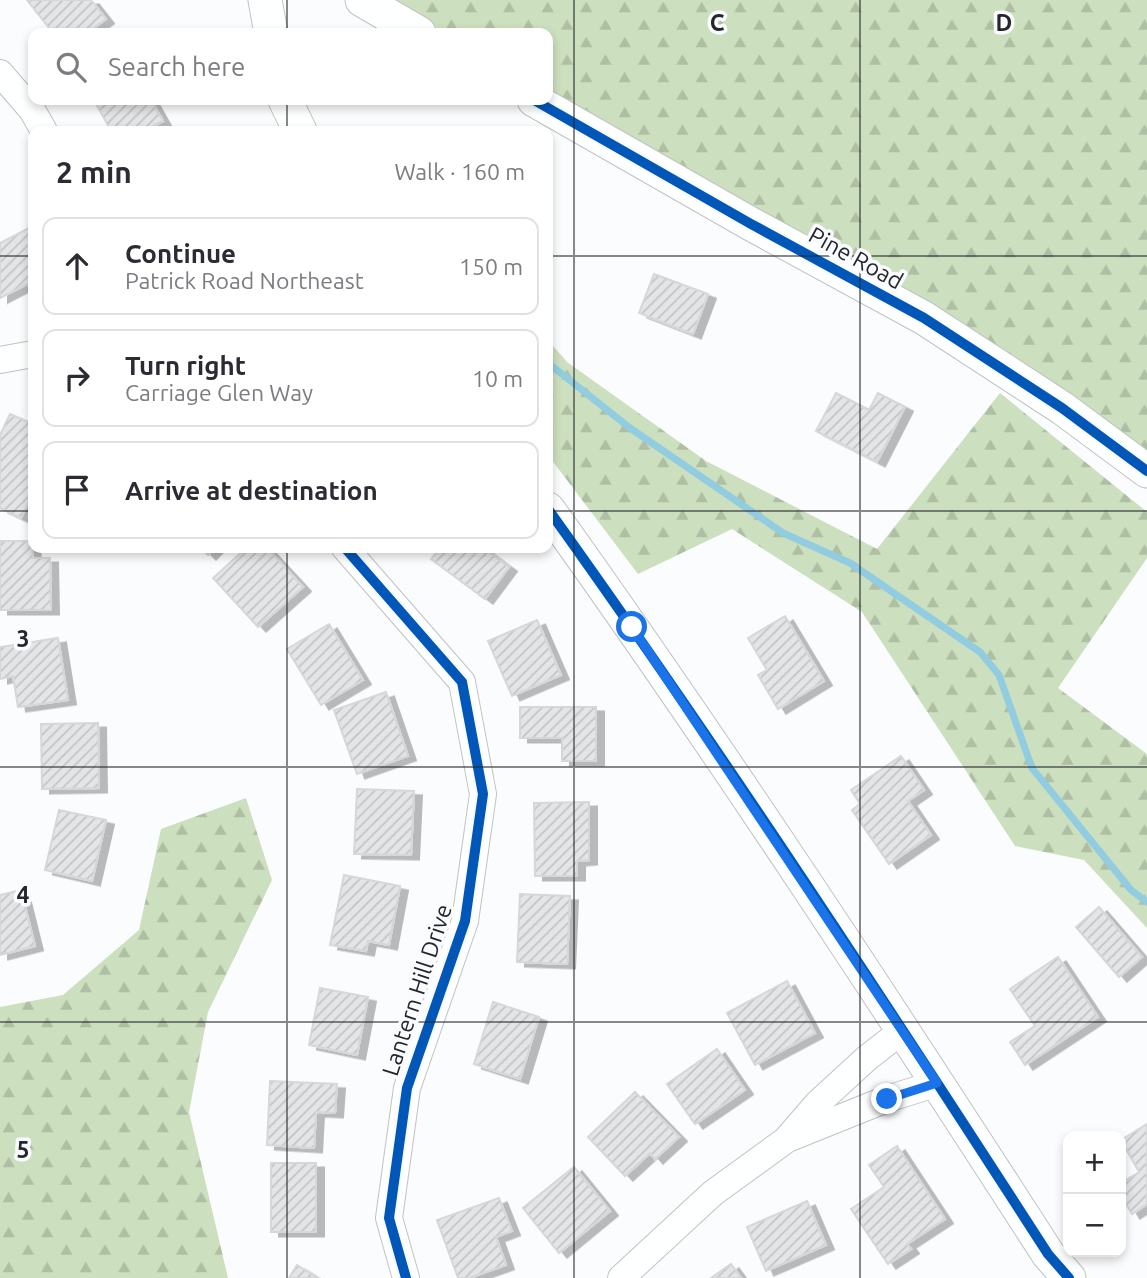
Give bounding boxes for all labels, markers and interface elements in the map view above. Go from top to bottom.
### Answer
text: C [710,10,725,35]
text: D [996,10,1012,35]
search box [28,28,553,105]
icon: search [52,48,90,86]
text: Search here [108,52,245,81]
text: 2 min [56,155,132,189]
text: Walk · 160 m [394,159,525,184]
street label: Pine Road [805,222,908,294]
text: Continue [125,239,236,268]
icon: ahead [58,247,96,285]
text: 150 m [459,254,523,279]
text: Patrick Road Northeast [125,268,364,293]
text: Turn right [125,351,246,380]
icon: right [58,359,96,397]
text: 10 m [472,366,523,391]
text: Carriage Glen Way [125,380,313,405]
icon: arrive [58,471,96,509]
text: Arrive at destination [125,476,378,505]
route start [616,611,647,642]
text: 3 [17,626,29,651]
text: 4 [17,882,30,907]
street label: Lantern Hill Drive [377,901,456,1079]
route end [871,1083,902,1114]
map controls [1063,1131,1126,1257]
button: + [1063,1131,1126,1194]
text: 5 [17,1137,29,1162]
button: − [1063,1194,1126,1257]

